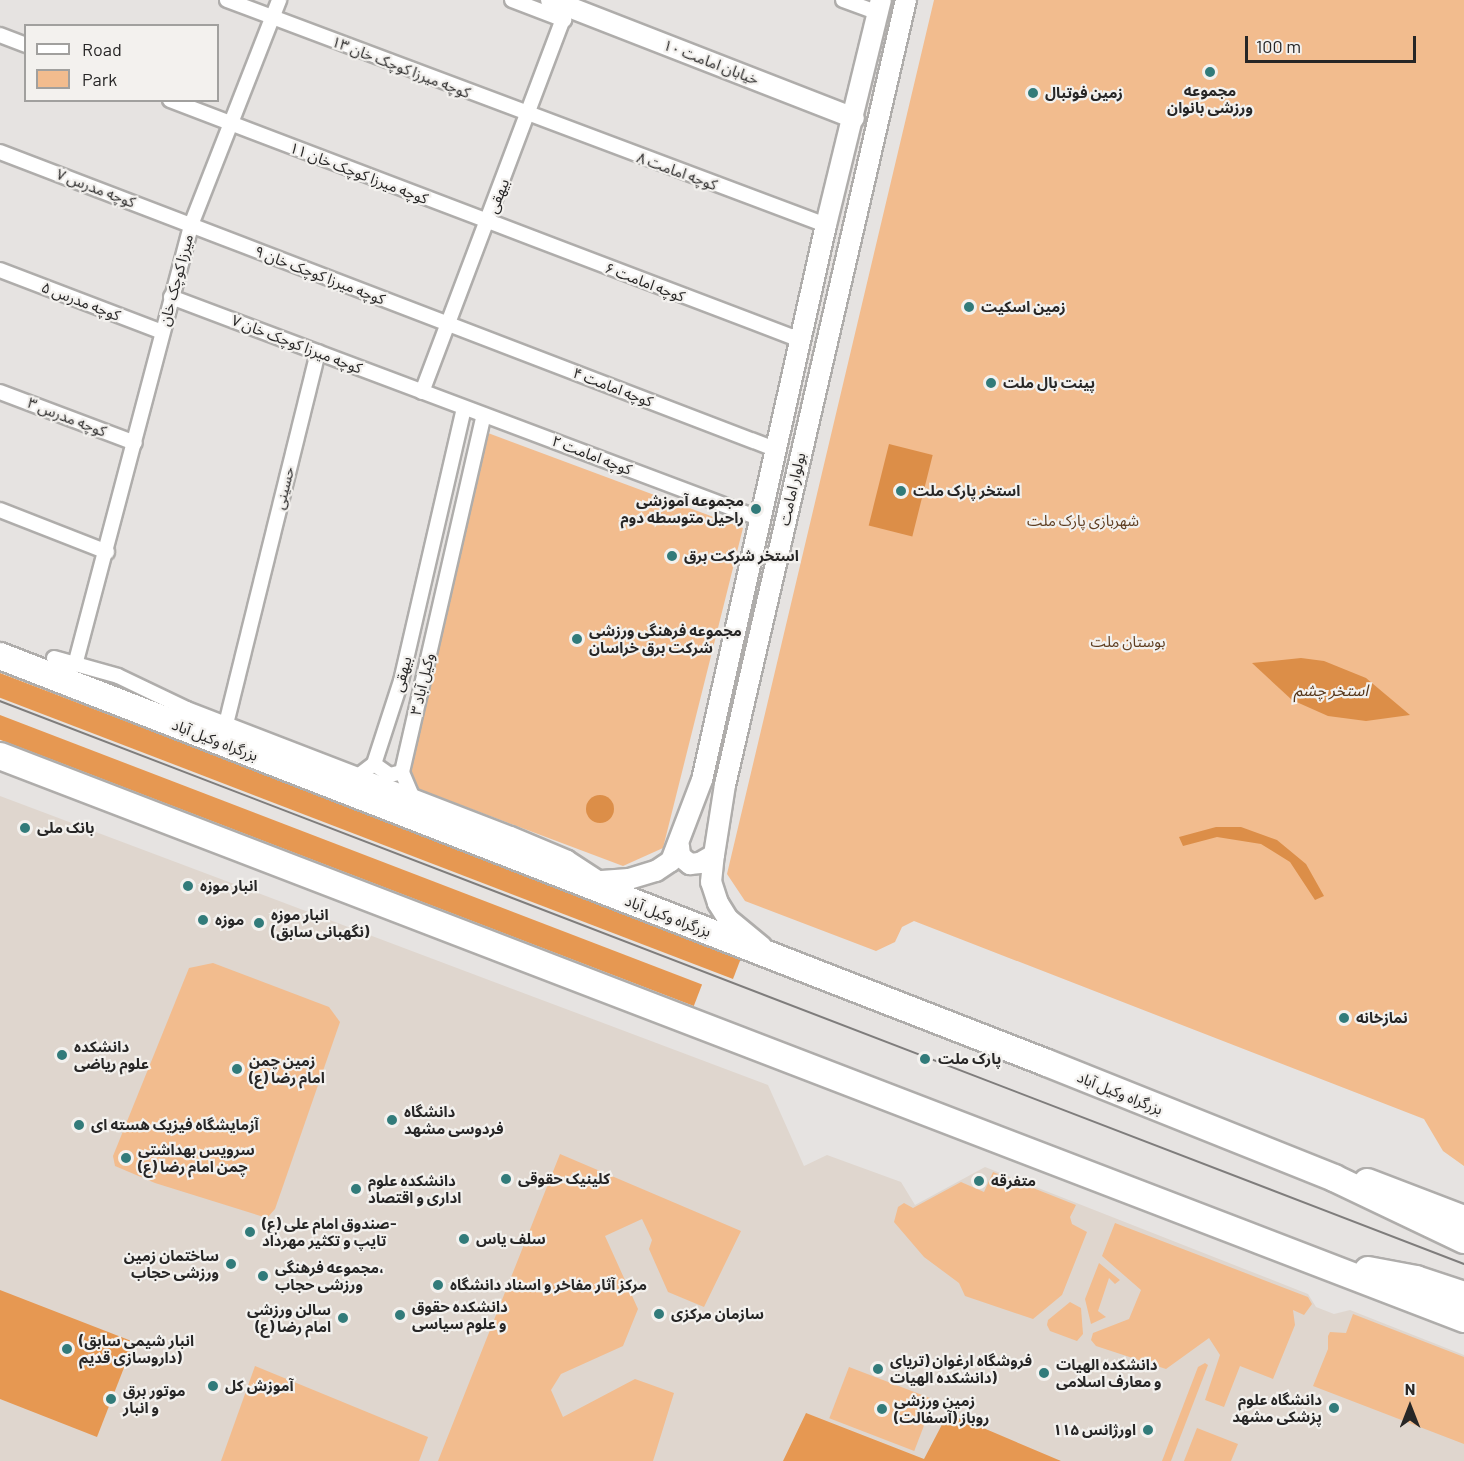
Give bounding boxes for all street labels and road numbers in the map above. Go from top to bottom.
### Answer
street label: کوچه میرزا کوچک خان ۱۳ [329,32,473,102]
street label: خیابان امامت ۱۰ [661,36,761,88]
street label: کوچه میرزا کوچک خان ۱۱ [287,138,431,208]
street label: کوچه امامت ۸ [634,148,720,194]
street label: کوچه مدرس ۷ [54,165,138,211]
street label: بیهقی [483,176,513,216]
street label: میرزا کوچک خان [155,232,197,328]
street label: کوچه میرزا کوچک خان ۹ [252,242,388,308]
street label: کوچه امامت ۶ [603,259,687,305]
street label: کوچه مدرس ۵ [39,278,123,324]
street label: کوچه میرزا کوچک خان ۷ [229,311,365,377]
street label: کوچه امامت ۴ [571,364,655,410]
street label: کوچه مدرس ۳ [25,394,109,440]
street label: کوچه امامت ۲ [550,432,634,478]
street label: بولوار امامت [775,451,809,527]
street label: حسینی [270,465,298,511]
street label: ۳ وکیل آباد [406,651,438,717]
street label: بیهقی [389,654,415,694]
street label: بزرگراه وکیل آباد [169,715,261,765]
street label: بزرگراه وکیل آباد [622,891,714,941]
street label: بزرگراه وکیل آباد [1075,1068,1165,1118]

